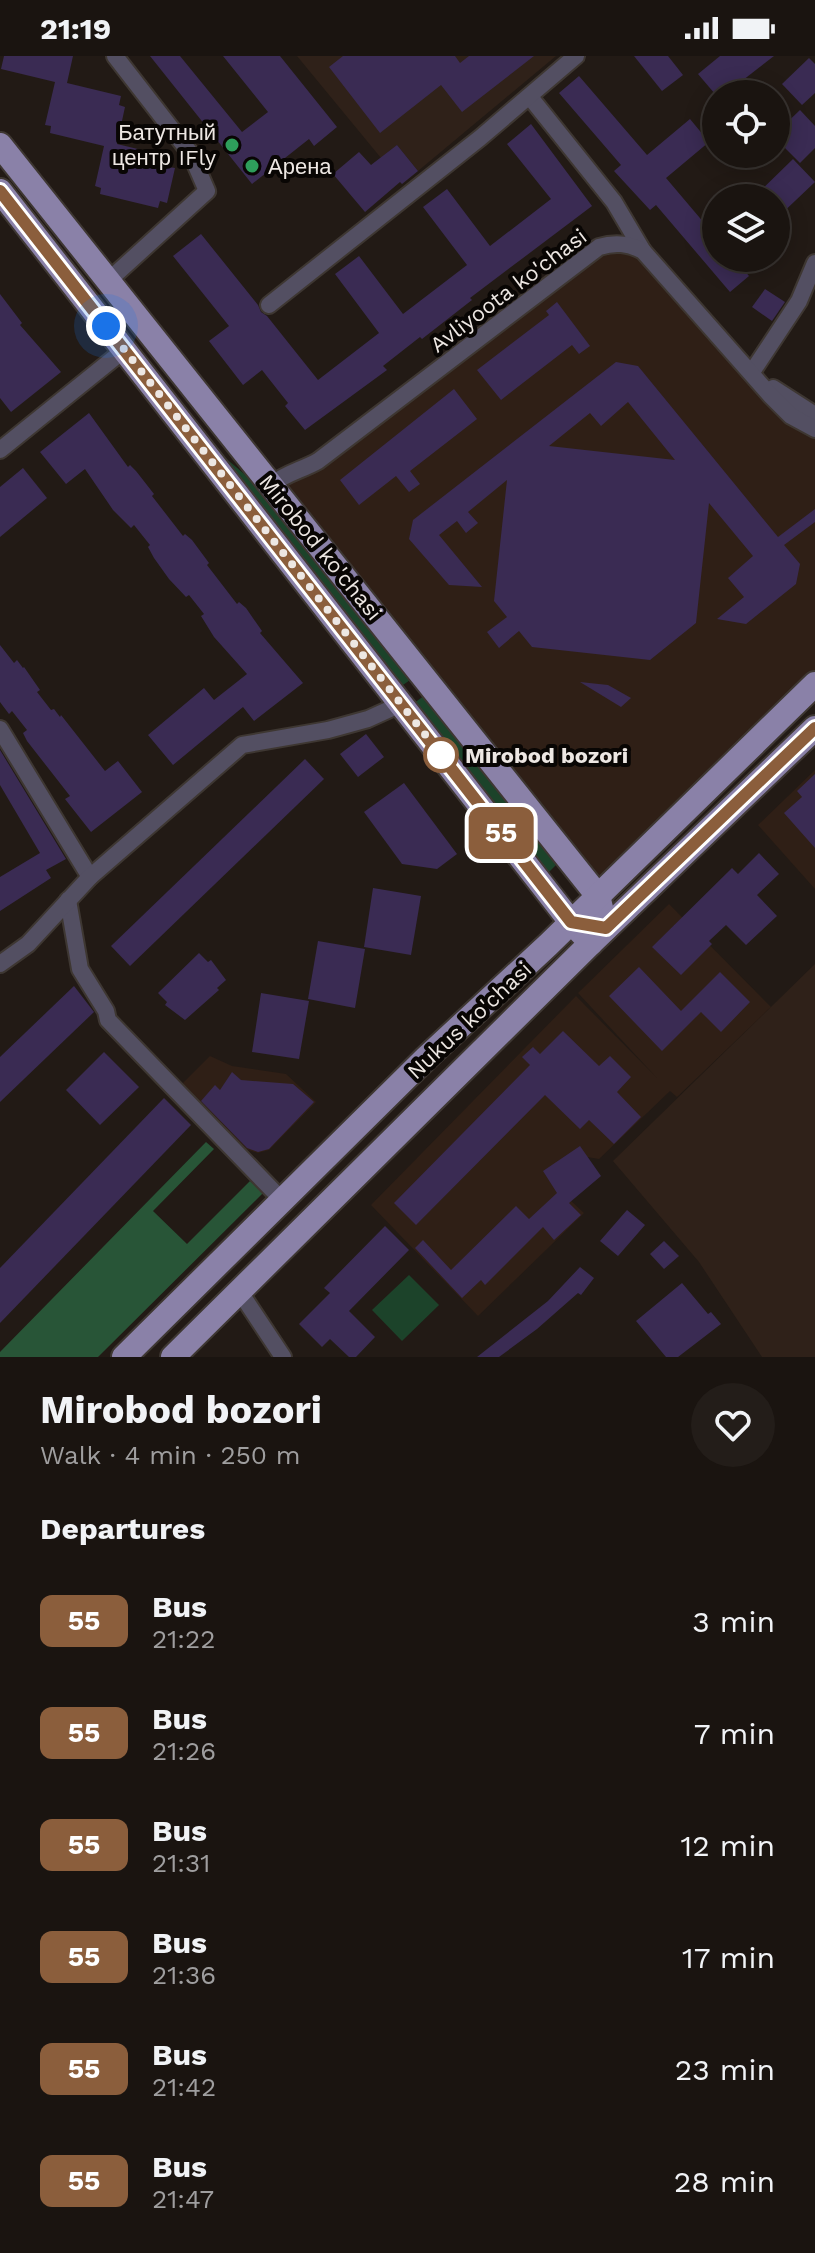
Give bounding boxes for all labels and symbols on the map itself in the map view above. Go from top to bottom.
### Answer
place label: Батутный центр IFly [112,120,217,170]
marker: Батутный центр IFly [223,136,241,154]
place label: Арена [268,154,332,179]
marker: Арена [243,157,261,175]
street label: Avliyoota ko'chasi [425,223,591,357]
your location [86,306,126,346]
street label: Mirobod ko'chasi [254,469,387,625]
marker: Mirobod bozori [424,738,458,772]
place label: Mirobod bozori [465,743,628,768]
line badge: 55 [465,807,537,859]
street label: Nukus ko'chasi [402,957,536,1084]

